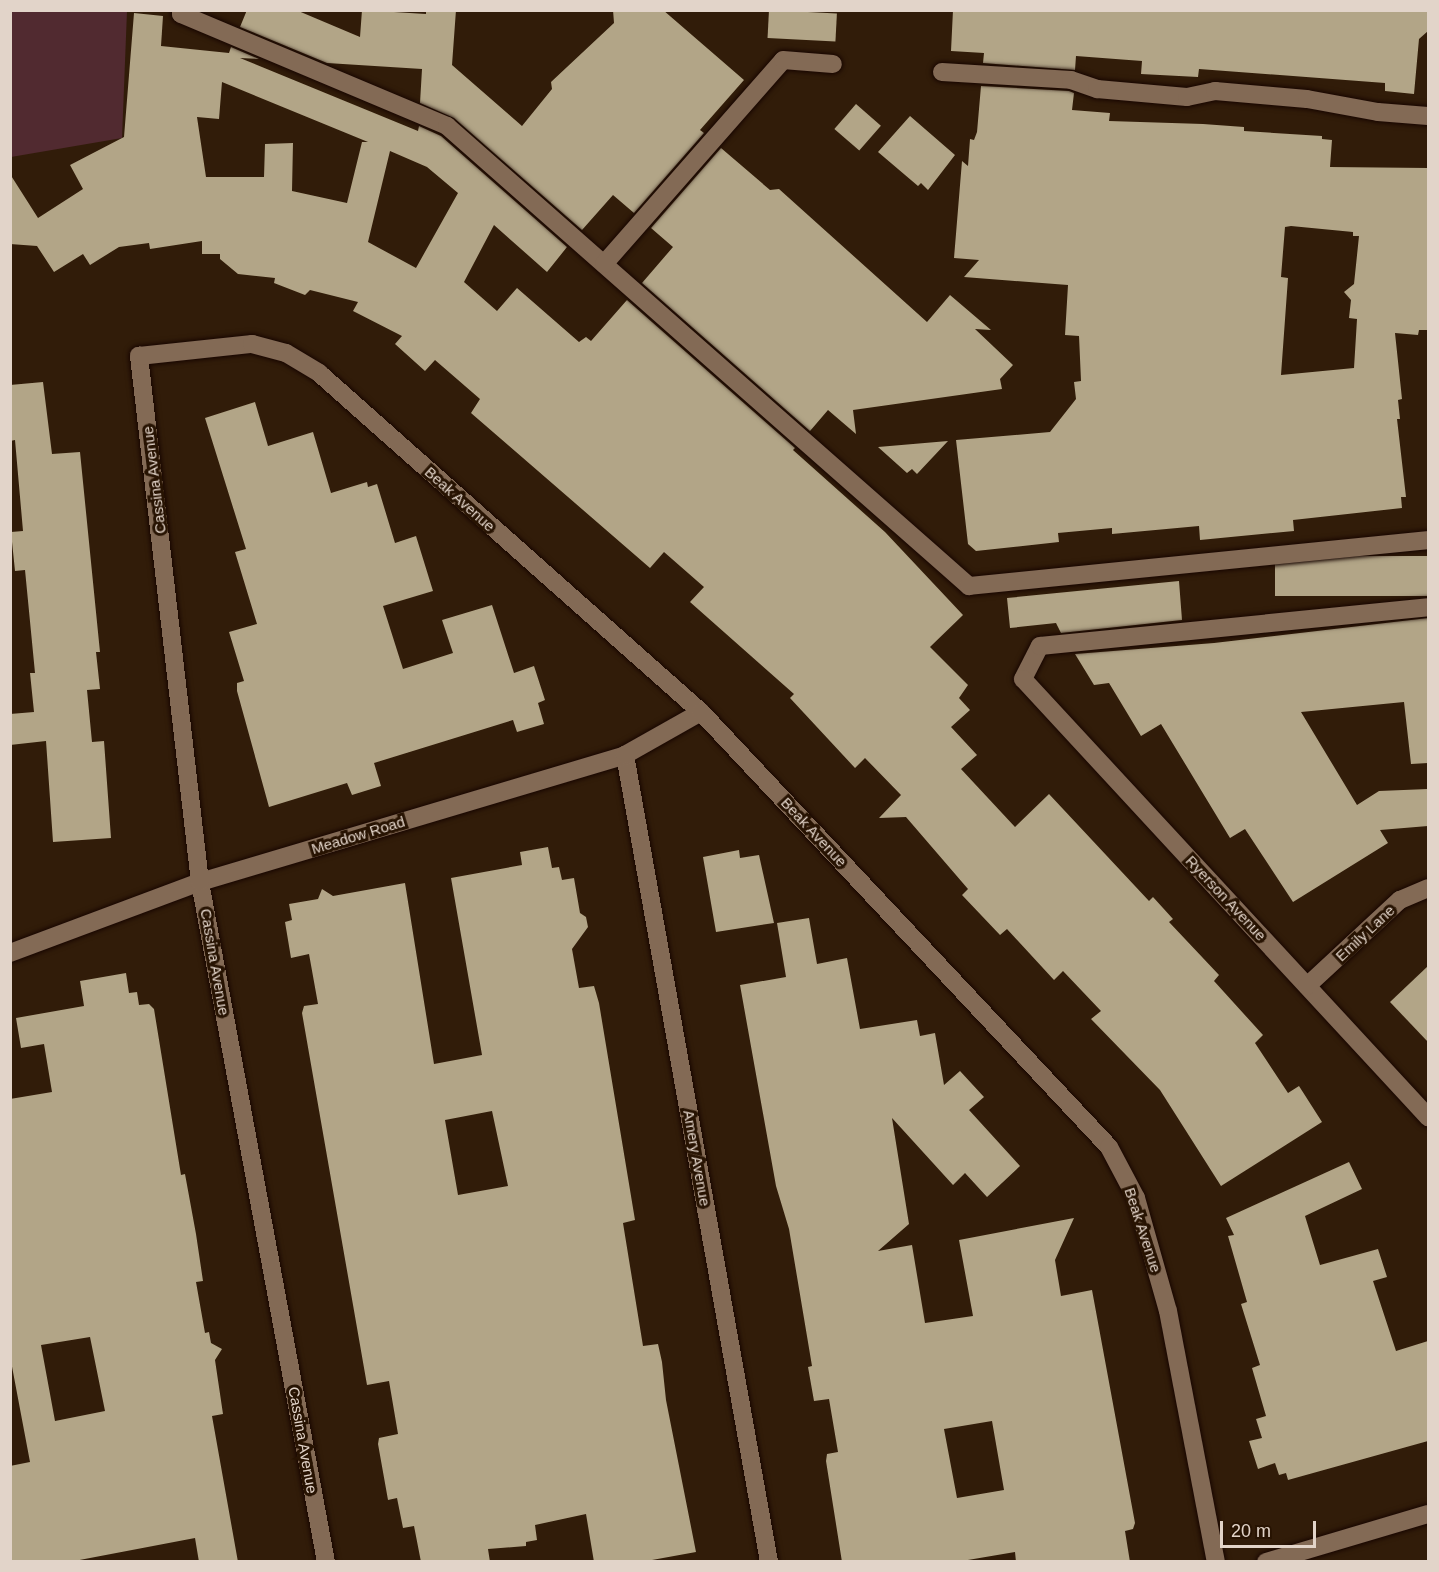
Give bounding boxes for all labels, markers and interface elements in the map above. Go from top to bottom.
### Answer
street label: Cassina Avenue [138,425,170,535]
street label: Beak Avenue [421,463,499,535]
street label: Beak Avenue [777,793,851,871]
street label: Meadow Road [309,812,407,858]
street label: Ryerson Avenue [1182,851,1270,945]
street label: Emily Lane [1332,901,1398,965]
street label: Cassina Avenue [197,907,233,1017]
street label: Amery Avenue [680,1108,714,1208]
street label: Beak Avenue [1121,1185,1165,1275]
street label: Cassina Avenue [285,1385,321,1495]
scale bar [1223,1509,1319,1547]
text: 20 m [1231,1521,1271,1541]

